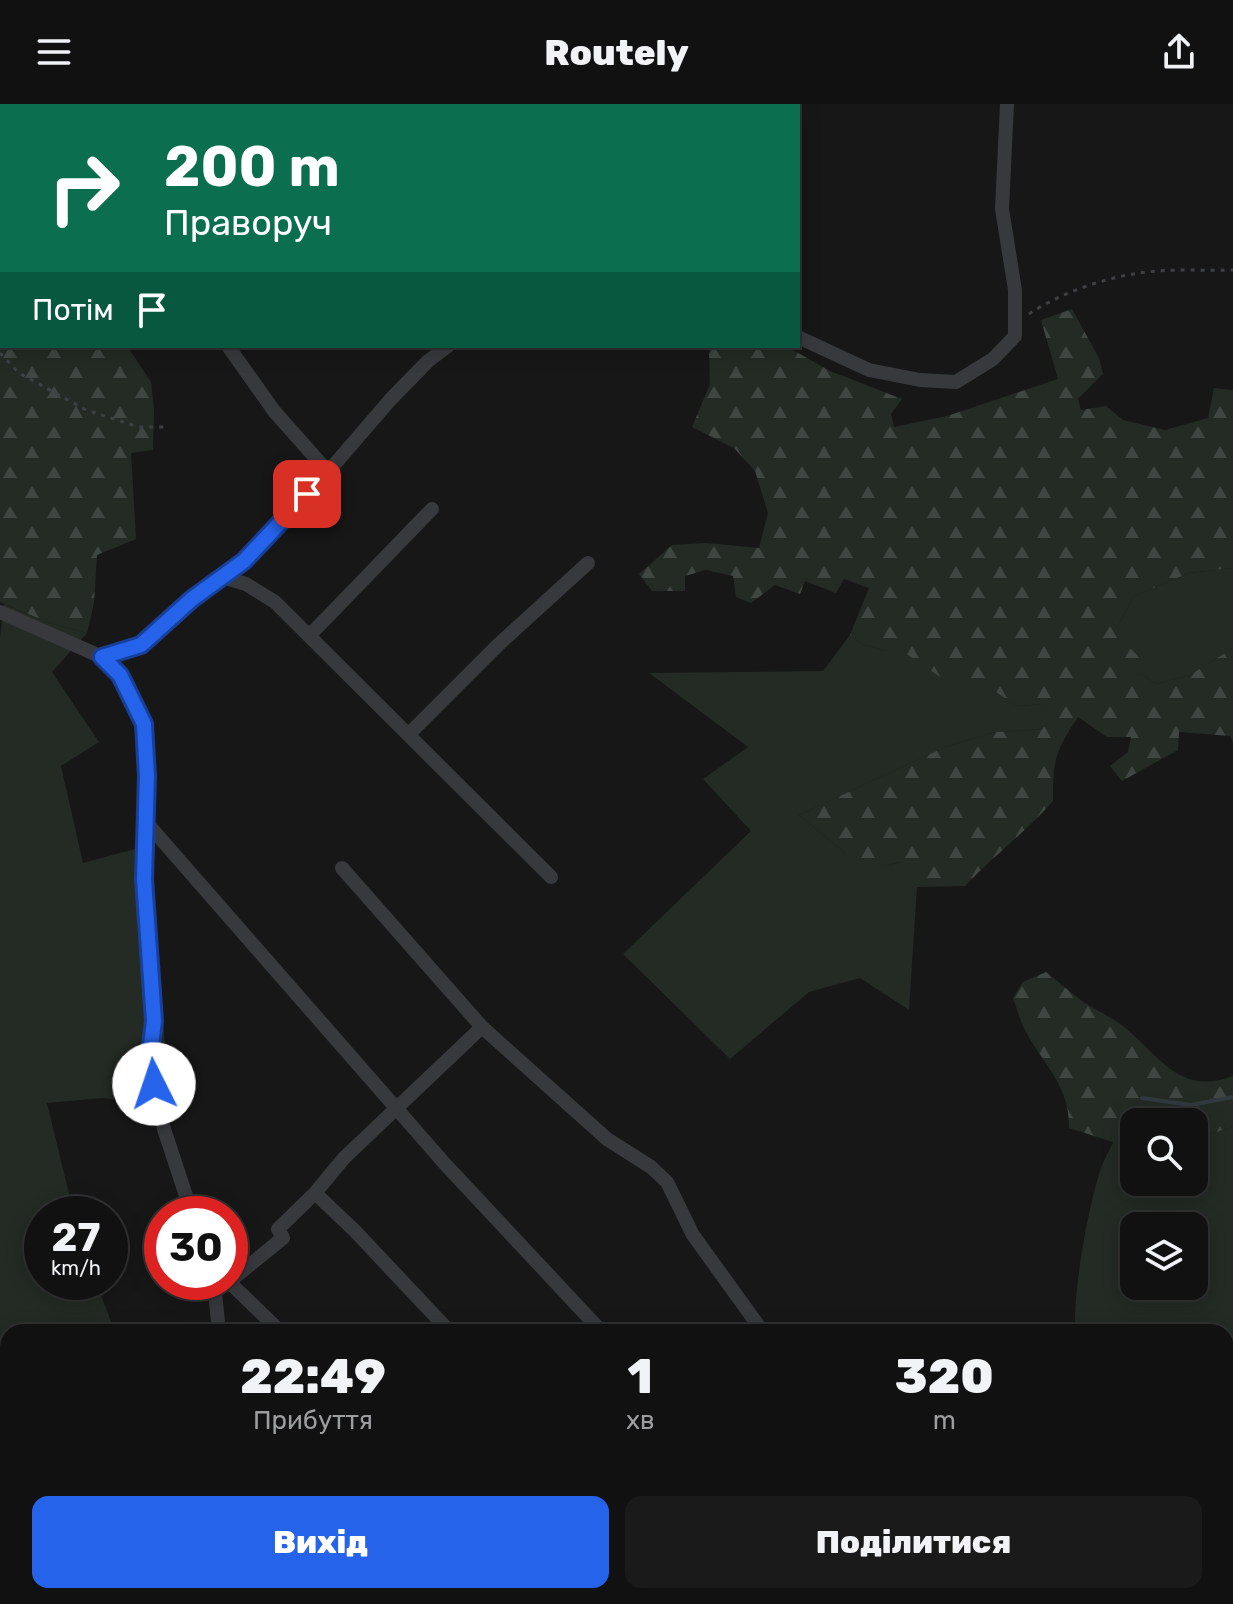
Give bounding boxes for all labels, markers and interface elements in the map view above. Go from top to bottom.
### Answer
icon: menu [32,30,76,74]
icon: share [1157,30,1201,74]
text: Routely [544,31,689,74]
text: 200 m [164,134,340,200]
icon: right [32,136,136,240]
text: Праворуч [164,201,332,244]
icon: arrive [130,288,174,332]
text: Потім [32,292,114,328]
pin [273,460,341,528]
icon: arrive [285,472,329,516]
position arrow [112,1042,196,1126]
map controls [1120,1108,1208,1300]
button: search [1120,1108,1208,1196]
speed limit sign: 30 [144,1196,248,1300]
button: layers [1120,1212,1208,1300]
text: 27 [52,1214,100,1261]
text: km/h [51,1256,101,1280]
text: 22:49 [240,1348,386,1405]
text: 1 [628,1348,653,1405]
text: 320 [895,1348,994,1405]
text: Прибуття [253,1405,373,1436]
text: хв [626,1405,655,1436]
text: m [933,1405,956,1436]
button: Вихід [32,1496,609,1588]
button: Поділитися [625,1496,1202,1588]

